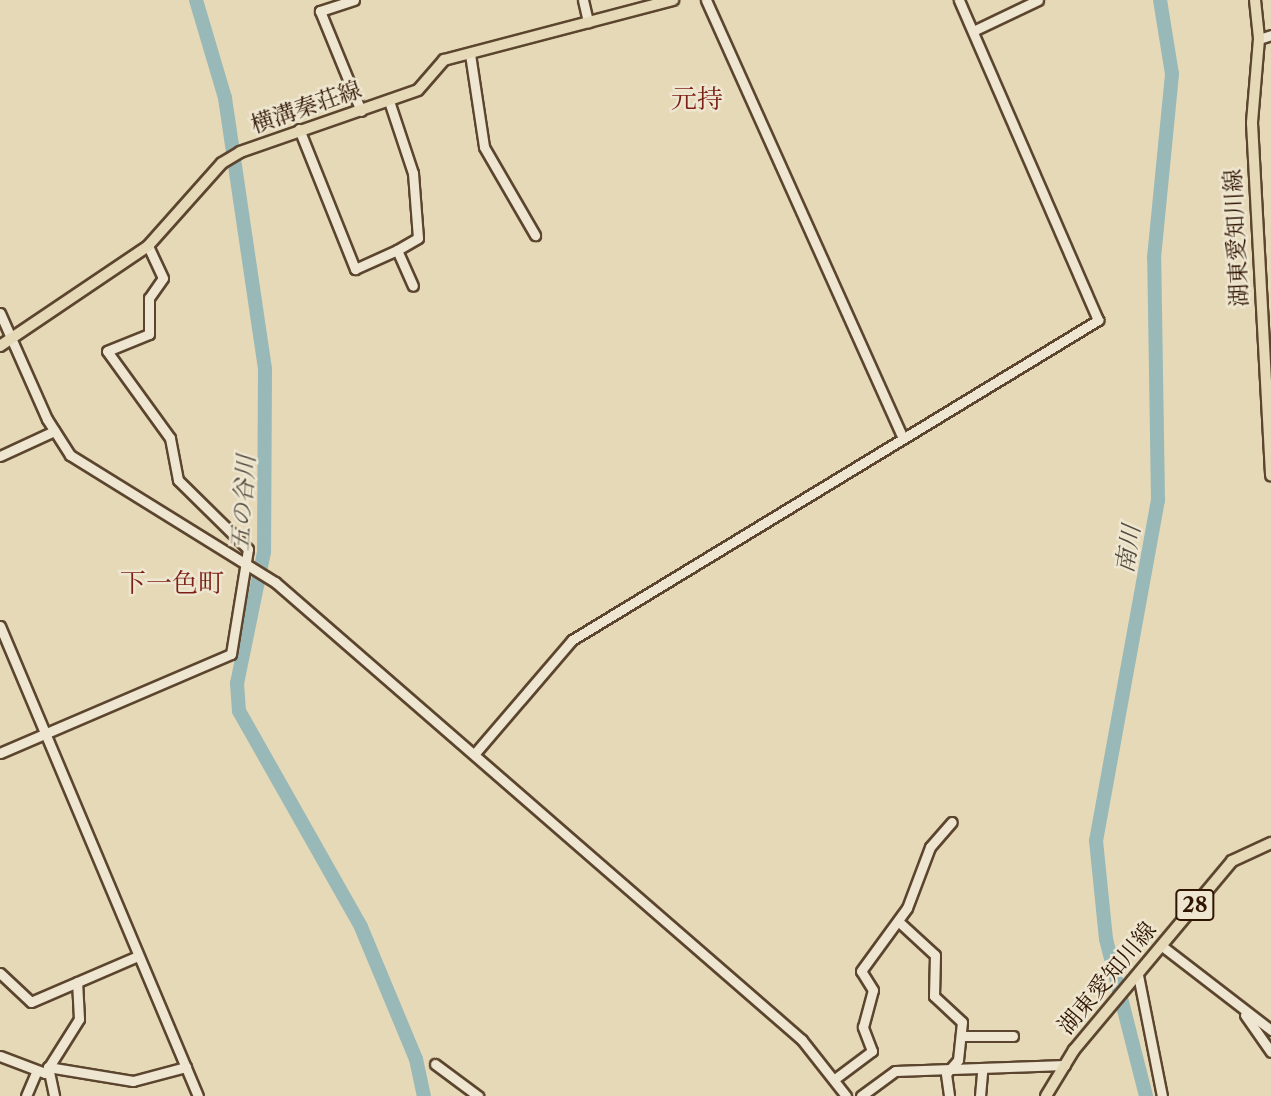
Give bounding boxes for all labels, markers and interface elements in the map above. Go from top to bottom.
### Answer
street label: 横溝秦荘線 [247,75,365,139]
district label: 元持 [671,84,723,116]
street label: 湖東愛知川線 [1219,168,1253,308]
water label: 五の谷川 [225,454,261,552]
water label: 南川 [1110,523,1146,575]
district label: 下一色町 [120,568,224,600]
road number: 28 [1174,888,1216,922]
street label: 湖東愛知川線 [1052,916,1162,1040]

